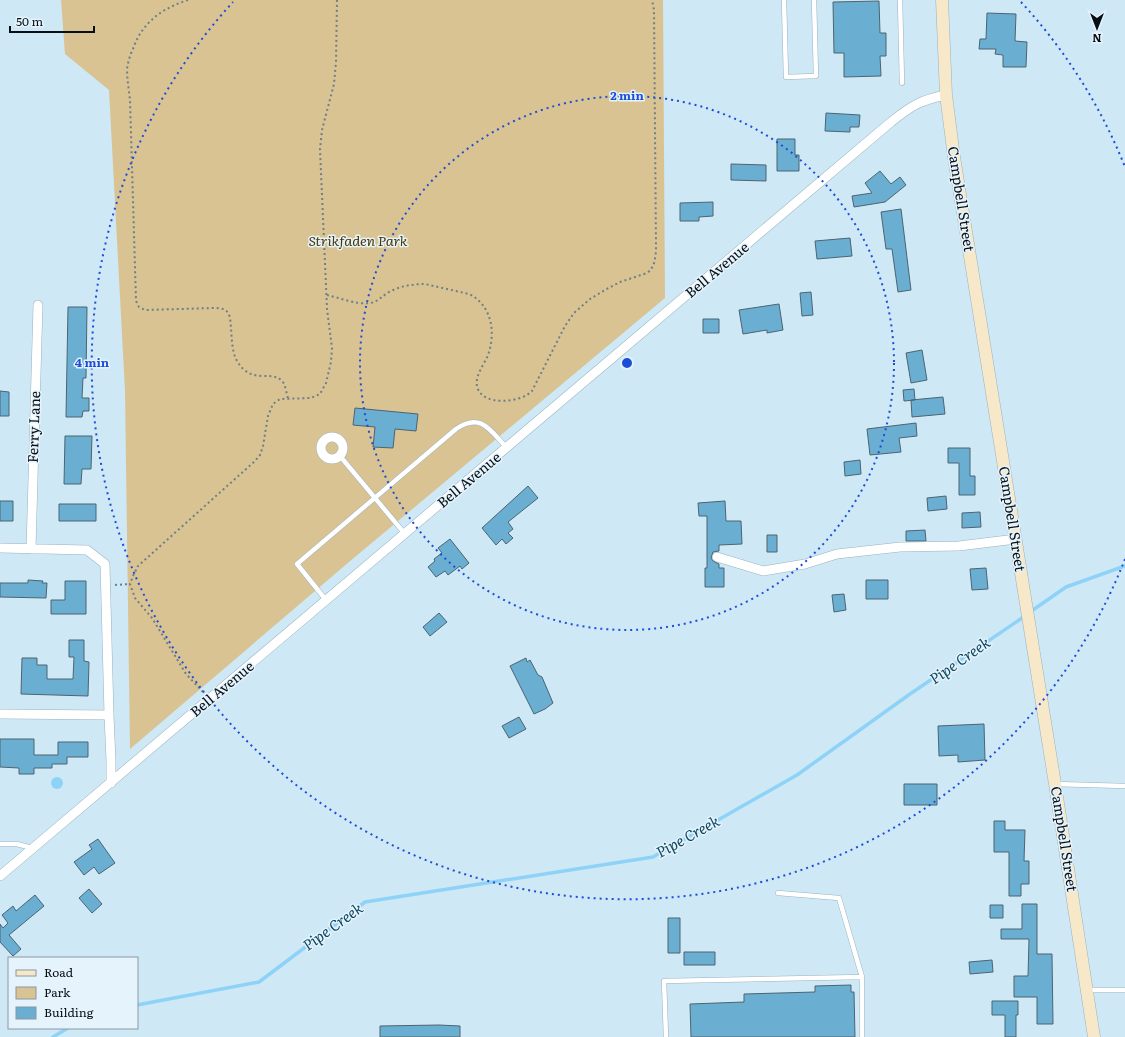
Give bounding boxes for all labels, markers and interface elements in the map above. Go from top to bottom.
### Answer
scale bar [10,8,94,34]
north arrow [1077,8,1117,48]
text: 50 m [16,12,43,30]
text: N [1092,31,1102,47]
text: 2 min [610,86,644,104]
street label: Campbell Street [944,145,980,253]
park label: Strikfaden Park [309,230,408,250]
street label: Bell Avenue [680,237,753,302]
text: 4 min [75,353,110,371]
centre of rings [620,356,634,370]
street label: Ferry Lane [22,391,44,463]
street label: Bell Avenue [432,447,505,512]
street label: Campbell Street [995,465,1031,573]
water label: Pipe Creek [924,630,995,689]
street label: Bell Avenue [185,656,258,721]
street label: Campbell Street [1047,785,1083,893]
water label: Pipe Creek [651,808,724,863]
water label: Pipe Creek [297,896,368,956]
legend [8,957,138,1029]
text: Road [44,963,74,981]
text: Park [44,983,71,1001]
text: Building [44,1003,94,1021]

